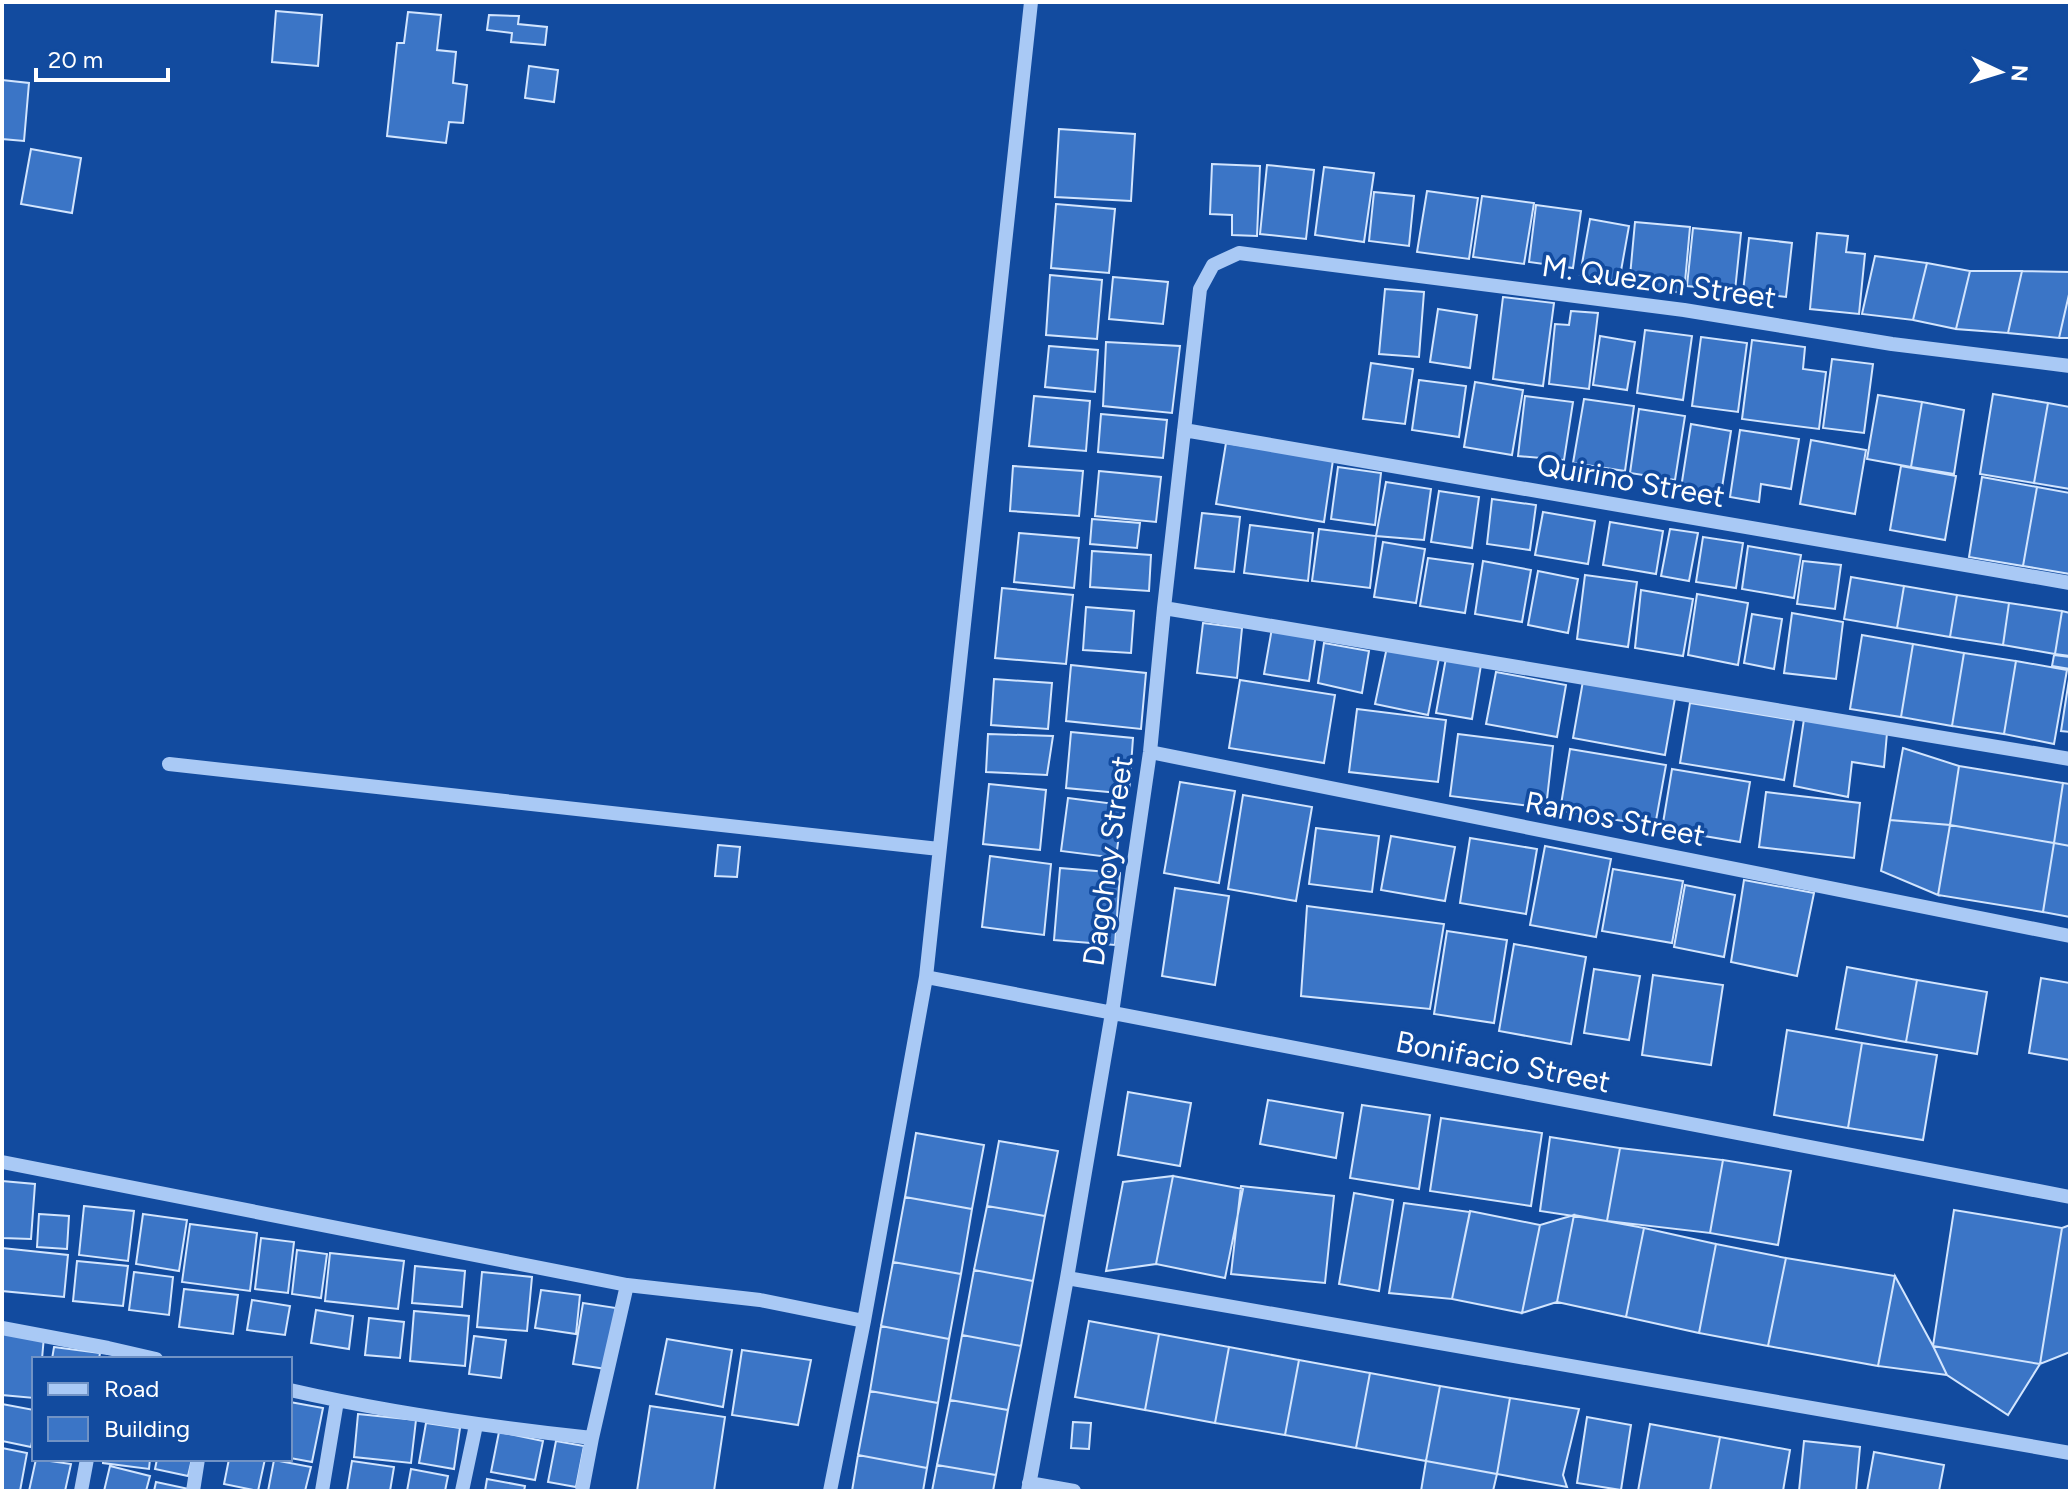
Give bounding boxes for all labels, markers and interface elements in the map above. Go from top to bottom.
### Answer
scale bar [36,32,168,82]
north arrow [1960,32,2040,112]
text: 20 m [48,45,103,74]
text: N [2005,64,2034,83]
street label: M. Quezon Street [1540,247,1778,316]
street label: Quirino Street [1534,446,1728,515]
street label: Dagohoy Street [1074,753,1141,968]
street label: Ramos Street [1522,783,1708,854]
street label: Bonifacio Street [1393,1023,1613,1100]
legend [32,1357,292,1461]
text: Road [104,1374,159,1403]
text: Building [104,1414,190,1443]

